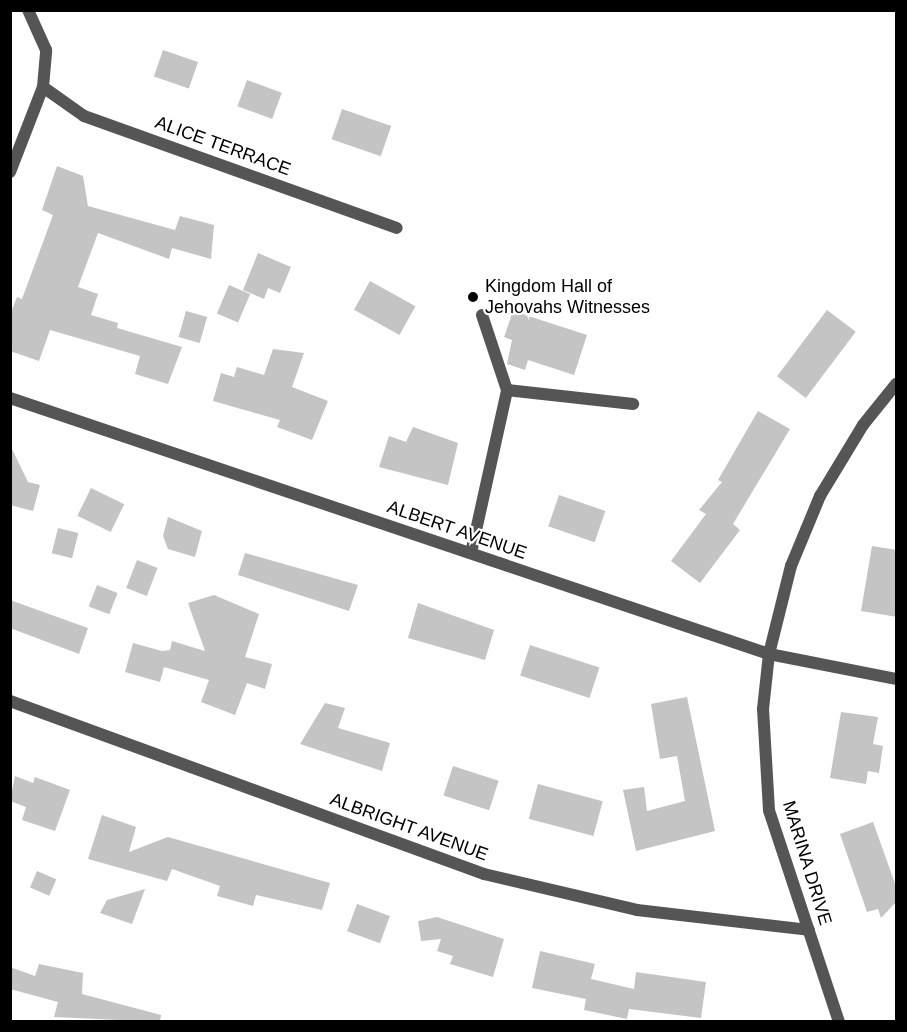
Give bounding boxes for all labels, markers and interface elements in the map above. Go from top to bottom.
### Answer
street label: ALICE TERRACE [152,111,294,181]
place label: Kingdom Hall of Jehovahs Witnesses [485,276,650,318]
marker: Kingdom Hall of Jehovahs Witnesses [466,290,480,304]
street label: ALBERT AVENUE [384,496,530,564]
street label: ALBRIGHT AVENUE [327,788,491,866]
street label: MARINA DRIVE [778,798,836,928]

